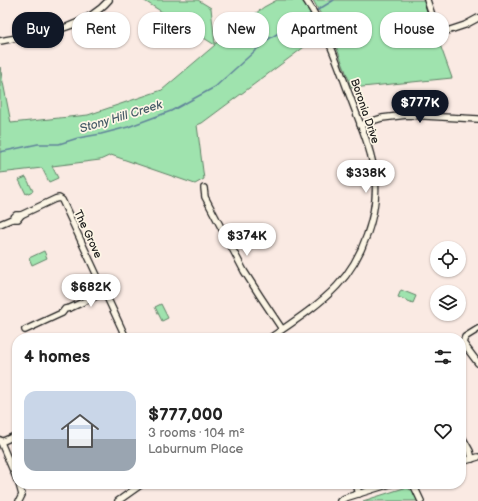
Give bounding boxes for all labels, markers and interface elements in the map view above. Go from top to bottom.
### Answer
chip: Buy [12,12,64,48]
chip: Rent [72,12,130,48]
chip: Filters [138,12,205,48]
chip: New [213,12,269,48]
chip: Apartment [277,12,372,48]
chip: House [380,12,449,48]
street label: Boronia Drive [348,77,382,146]
pin: $777K [392,90,448,124]
text: $777K [401,95,439,111]
water label: Stony Hill Creek [78,97,165,137]
pin: $338K [338,160,394,194]
text: $338K [346,165,386,181]
street label: The Grove [71,208,105,261]
pin: $374K [219,223,275,257]
text: $374K [227,228,267,244]
map controls [430,241,466,321]
button: locate [430,241,466,277]
pin: $682K [63,274,119,308]
text: $682K [71,279,111,295]
button: layers [430,285,466,321]
icon: filters [432,346,454,368]
text: 4 homes [24,347,90,367]
text: $777,000 [148,405,223,425]
icon: home [56,407,104,455]
icon: heart [432,420,454,442]
text: 3 rooms · 104 m² [148,425,245,441]
text: Laburnum Place [148,441,243,457]

